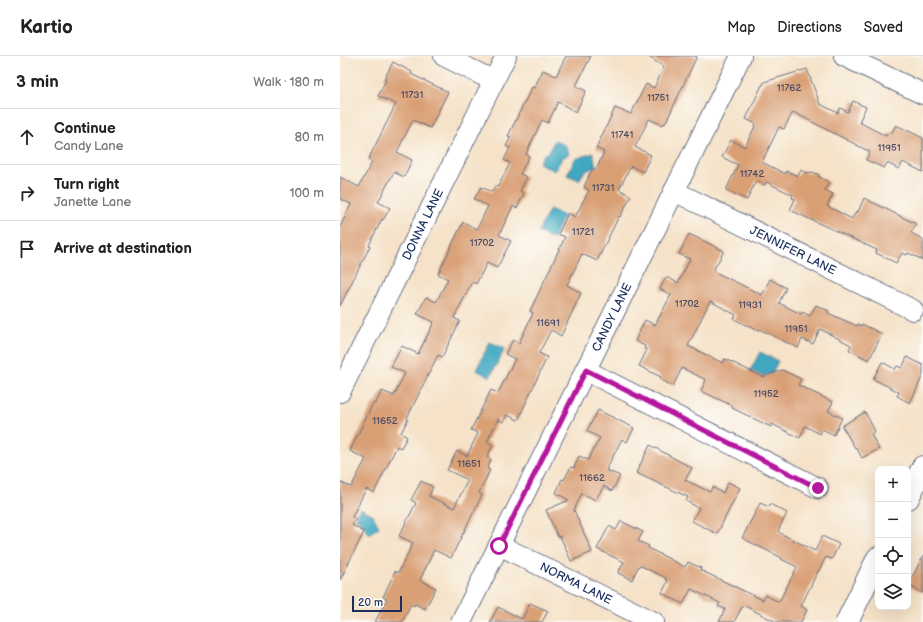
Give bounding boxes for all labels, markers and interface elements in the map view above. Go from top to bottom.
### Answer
text: Kartio [20,16,73,39]
text: Map [727,19,755,36]
text: Directions [777,19,842,36]
text: Saved [864,19,903,36]
text: 3 min [16,72,59,92]
text: Walk · 180 m [253,74,324,90]
house number: 11762 [777,82,801,94]
house number: 11731 [401,89,423,101]
house number: 11751 [647,92,669,104]
text: Continue [54,119,116,138]
icon: ahead [16,126,38,148]
text: 80 m [295,129,324,145]
house number: 11741 [611,129,633,141]
text: Candy Lane [54,138,123,154]
house number: 11951 [877,142,901,154]
house number: 11742 [740,168,764,180]
text: Turn right [54,175,119,194]
icon: right [16,182,38,204]
house number: 11731 [592,182,614,194]
text: 100 m [289,185,324,201]
street label: DONNA LANE [399,186,447,262]
text: Janette Lane [54,194,131,210]
street label: JENNIFER LANE [748,223,839,278]
house number: 11721 [572,226,594,238]
house number: 11702 [470,237,494,249]
icon: arrive [16,238,38,260]
text: Arrive at destination [54,239,192,258]
street label: CANDY LANE [588,280,635,354]
house number: 11702 [675,298,699,310]
house number: 11931 [738,299,762,311]
house number: 11691 [536,317,560,329]
house number: 11951 [784,323,808,335]
house number: 11952 [753,388,779,400]
house number: 11652 [372,415,398,427]
house number: 11651 [457,458,481,470]
map controls [875,466,911,610]
button: + [875,466,911,502]
house number: 11662 [579,472,605,484]
route end [809,479,827,497]
button: − [875,502,911,538]
route start [490,537,508,555]
button: locate [875,538,911,574]
street label: NORMA LANE [537,559,615,608]
button: layers [875,574,911,610]
scale bar [352,594,402,613]
text: 20 m [358,596,383,609]

